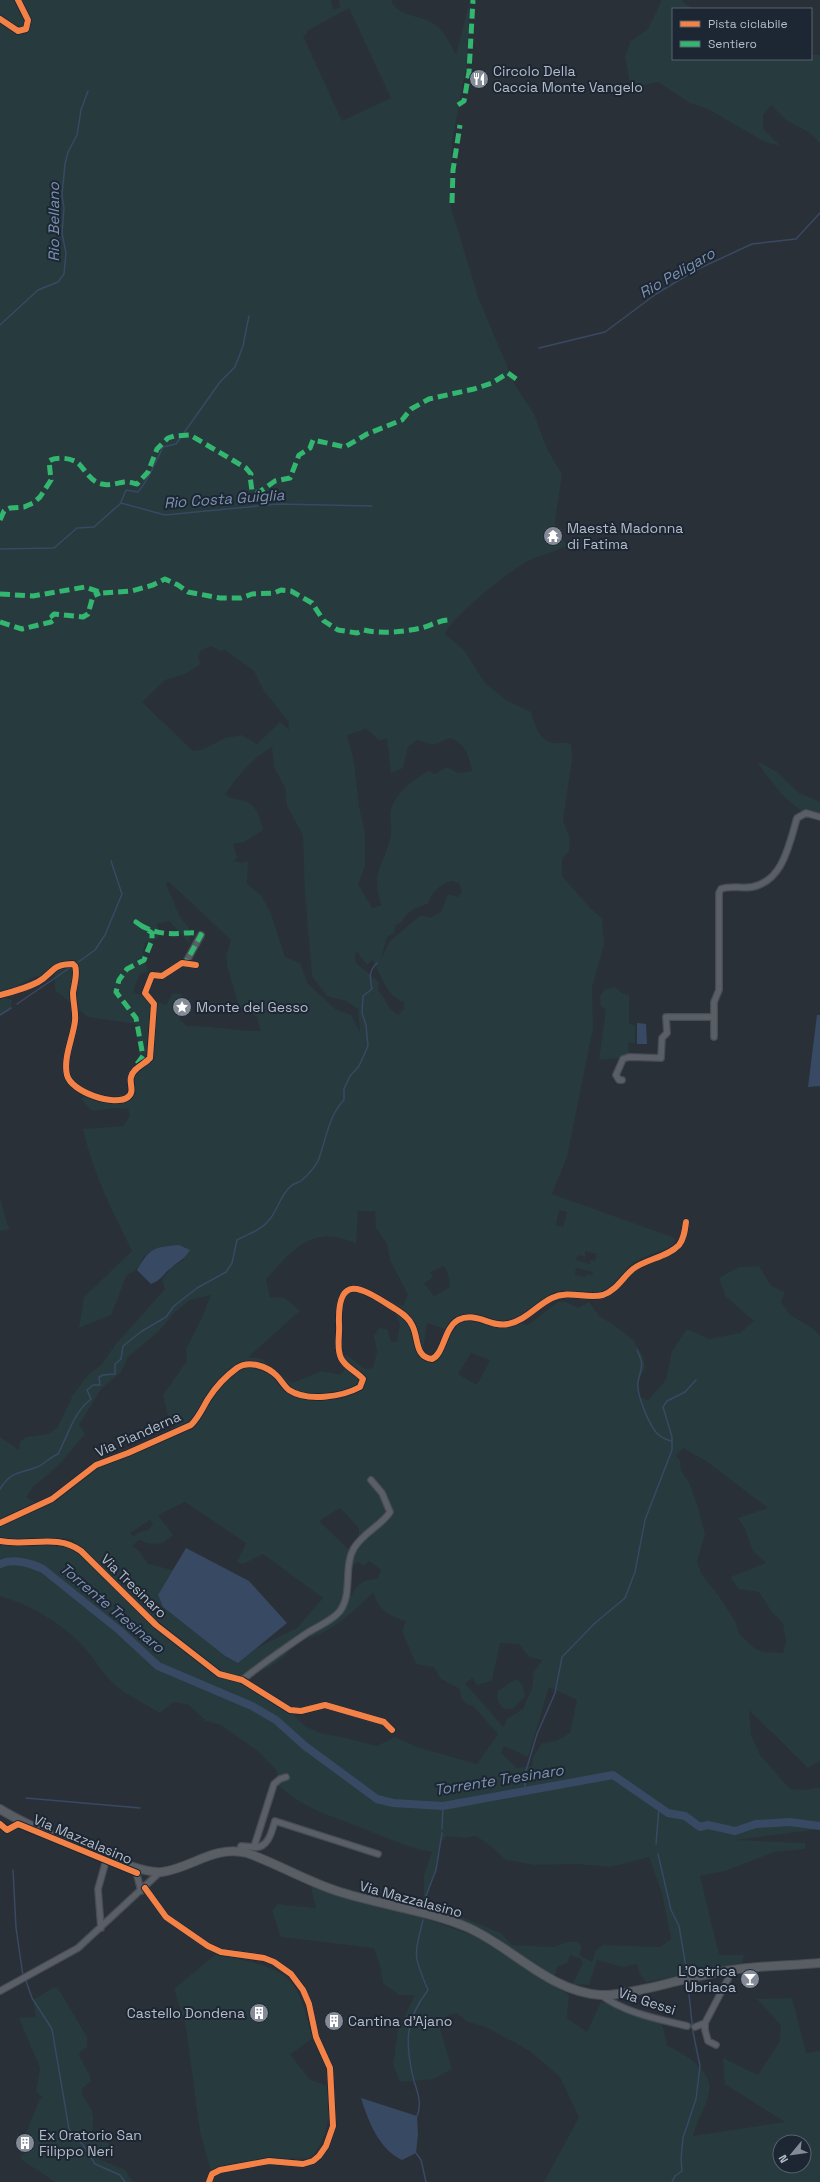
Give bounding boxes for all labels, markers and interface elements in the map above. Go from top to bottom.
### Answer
legend [672,8,812,60]
text: Pista ciclabile [708,16,788,32]
text: Sentiero [708,36,757,52]
place label: Circolo Della Caccia Monte Vangelo [493,62,643,96]
restaurant icon: Circolo Della Caccia Monte Vangelo [468,68,490,90]
water label: Rio Bellano [44,182,63,262]
water label: Rio Peligaro [636,243,719,302]
water label: Rio Costa Guiglia [163,485,285,512]
place label: Maestà Madonna di Fatima [567,519,683,553]
temple icon: Maestà Madonna di Fatima [542,525,564,547]
place icon: Monte del Gesso [171,996,193,1018]
place label: Monte del Gesso [196,998,309,1016]
street label: Via Pianderna [93,1407,183,1461]
street label: Via Tresinaro [97,1550,171,1622]
water label: Torrente Tresinaro [56,1558,169,1657]
water label: Torrente Tresinaro [433,1760,566,1799]
street label: Via Mazzalasino [31,1810,135,1868]
street label: Via Mazzalasino [357,1877,465,1921]
place label: L’Ostrica Ubriaca [678,1962,736,1996]
bar icon: L’Ostrica Ubriaca [739,1968,761,1990]
street label: Via Gessi [616,1983,678,2019]
building icon: Castello Dondena [248,2002,270,2024]
place label: Castello Dondena [127,2004,245,2022]
building icon: Cantina d'Ajano [323,2010,345,2032]
place label: Cantina d'Ajano [348,2012,452,2030]
place label: Ex Oratorio San Filippo Neri [39,2126,142,2160]
building icon: Ex Oratorio San Filippo Neri [14,2132,36,2154]
north arrow [772,2134,812,2174]
text: N [775,2152,791,2165]

